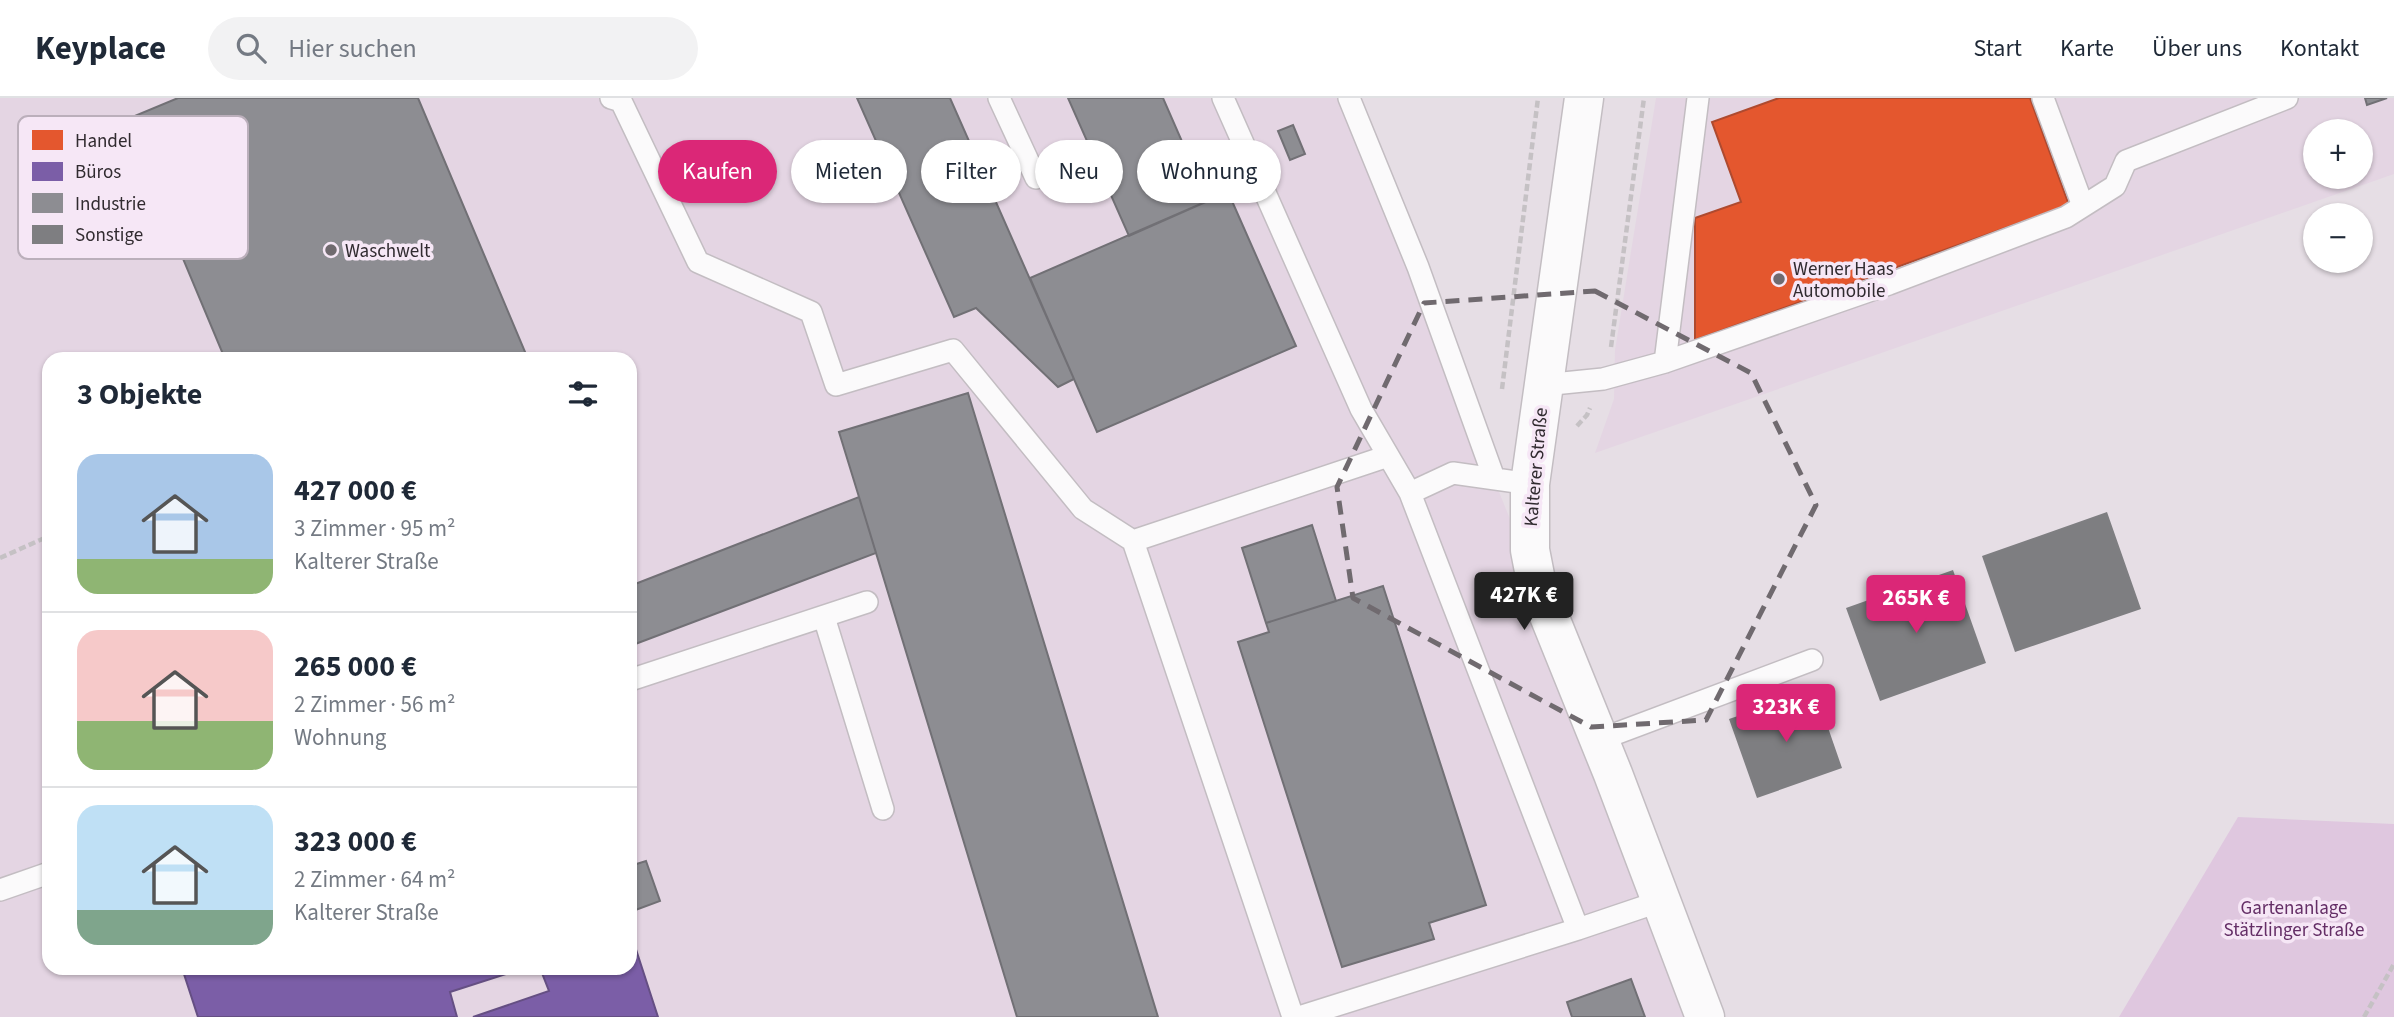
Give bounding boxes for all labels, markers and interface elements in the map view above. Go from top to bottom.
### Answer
search box [208,17,698,80]
text: Keyplace [35,25,166,72]
icon: search [232,29,270,67]
text: Hier suchen [288,30,417,67]
text: Start [1974,31,2022,66]
text: Karte [2060,31,2114,66]
text: Über uns [2152,31,2242,66]
text: Kontakt [2280,31,2359,66]
legend [18,116,248,259]
map controls [2303,119,2373,273]
button: + [2303,119,2373,189]
text: Handel [75,128,132,155]
chip: Kaufen [658,140,777,203]
chip: Mieten [791,140,907,203]
chip: Filter [921,140,1021,203]
chip: Neu [1035,140,1123,203]
chip: Wohnung [1137,140,1281,203]
text: Büros [75,159,121,186]
text: Industrie [75,191,146,218]
button: − [2303,203,2373,273]
text: Sonstige [75,222,143,249]
place label: Waschwelt [345,238,431,265]
marker: Waschwelt [323,242,339,258]
place label: Werner Haas Automobile [1793,256,1894,305]
marker: Werner Haas Automobile [1771,271,1787,287]
text: 3 Objekte [77,373,202,416]
icon: filters [564,375,602,413]
street label: Kalterer Straße [1518,406,1555,528]
text: 427 000 € [294,469,417,512]
icon: home [133,482,217,566]
text: 3 Zimmer · 95 m² [294,512,456,545]
text: Kalterer Straße [294,545,439,578]
pin: 427K € [1467,573,1581,632]
pin: 265K € [1859,575,1973,635]
text: 427K € [1490,578,1558,611]
text: 265K € [1882,581,1950,614]
text: 265 000 € [294,645,417,688]
icon: home [133,658,217,742]
pin: 323K € [1729,684,1843,744]
text: 2 Zimmer · 56 m² [294,688,456,721]
text: 323K € [1752,690,1820,723]
text: Wohnung [294,721,386,754]
text: 323 000 € [294,820,417,863]
icon: home [133,833,217,917]
text: 2 Zimmer · 64 m² [294,863,456,896]
park label: Gartenanlage Stätzlinger Straße [2224,895,2364,944]
text: Kalterer Straße [294,896,439,929]

